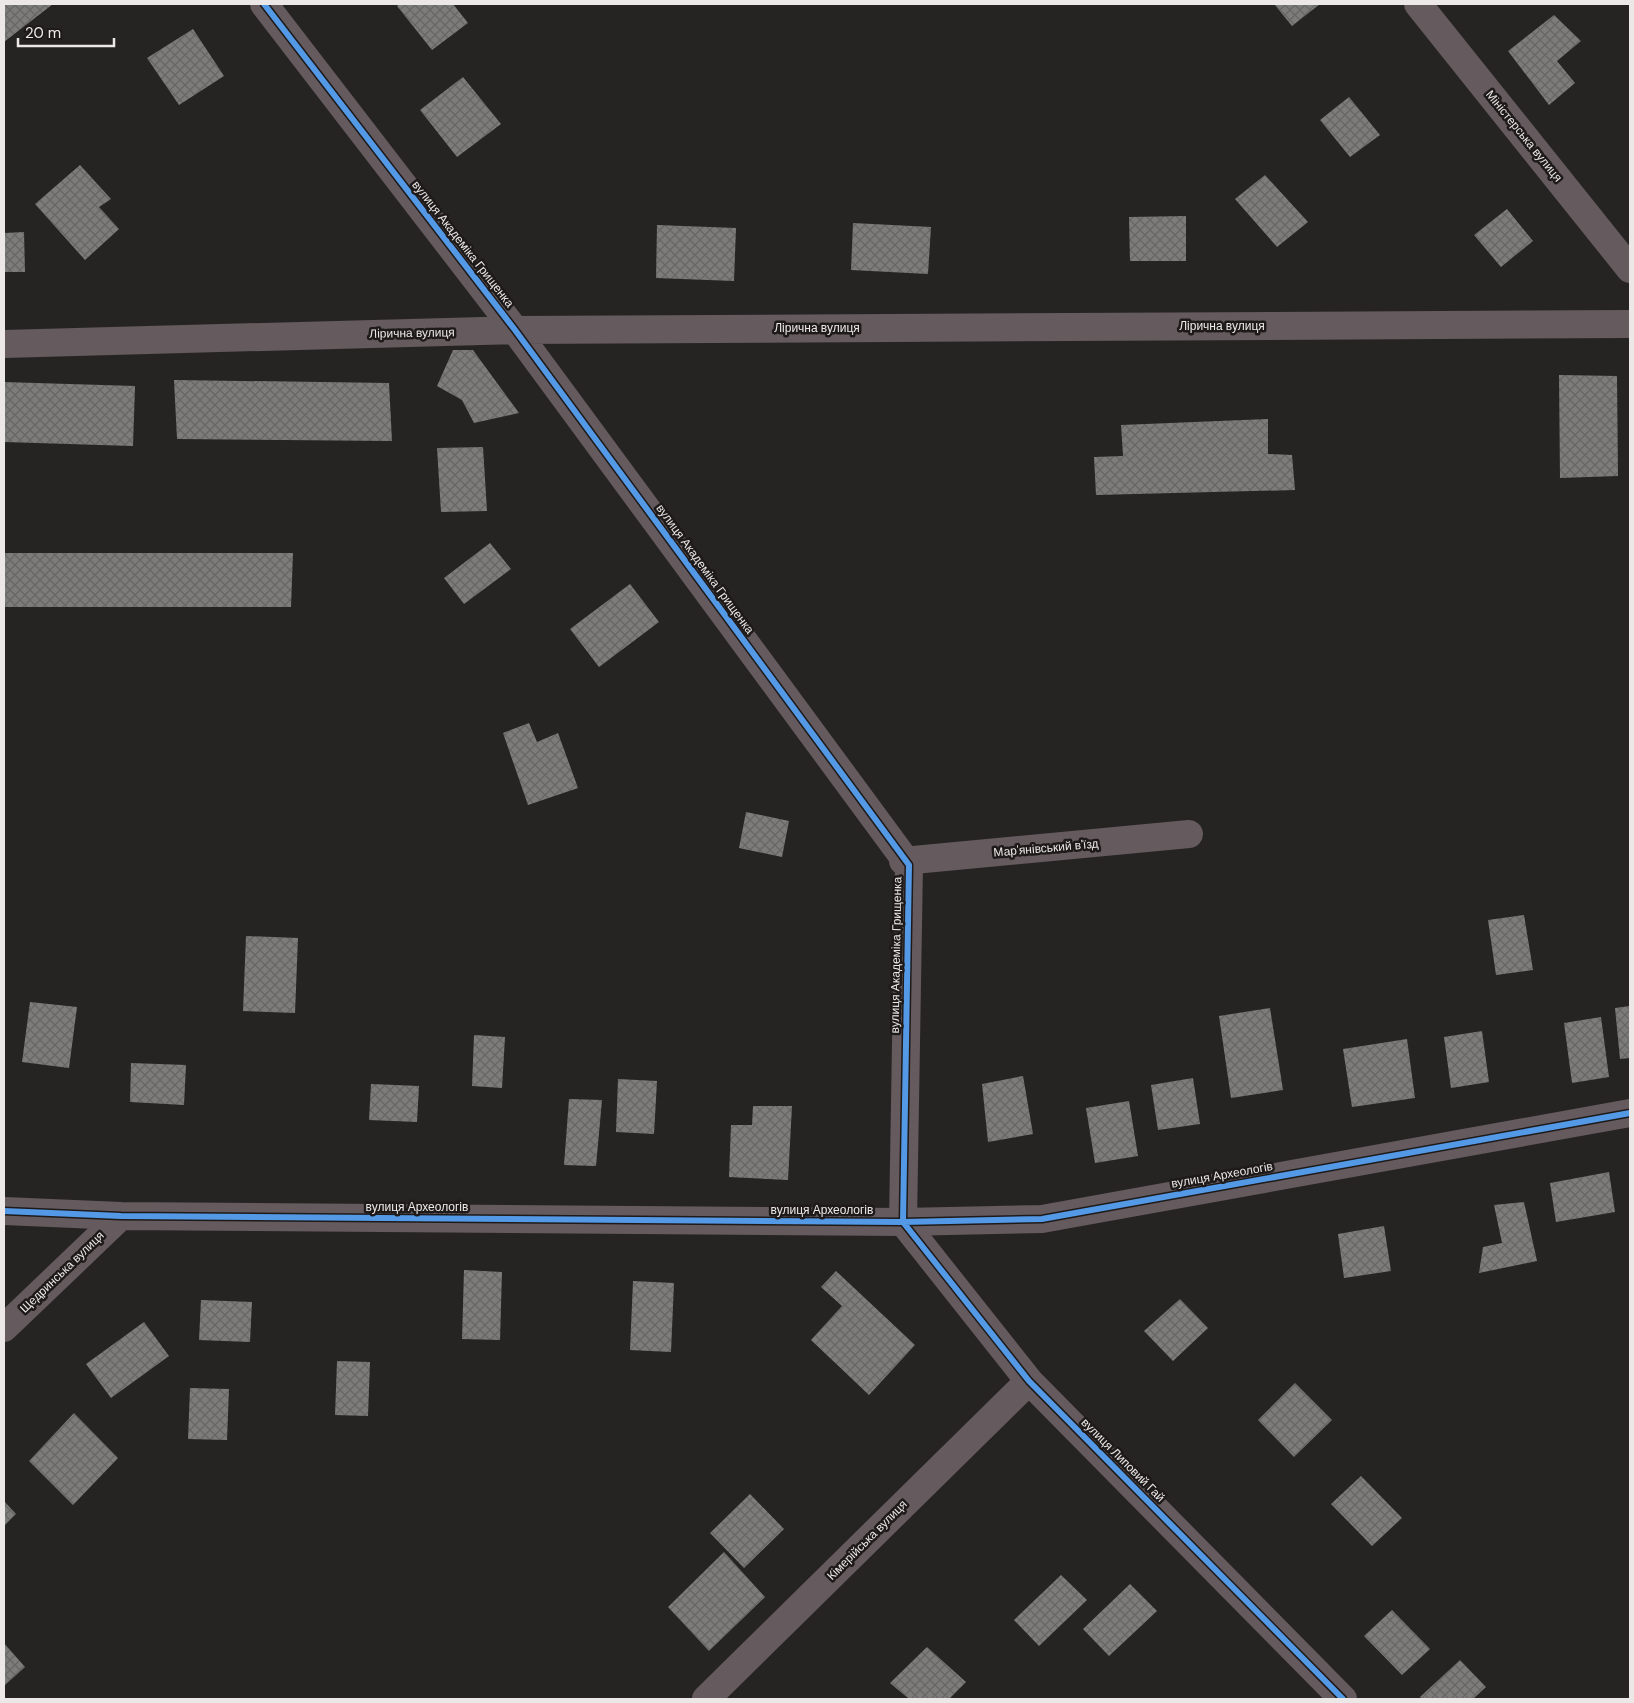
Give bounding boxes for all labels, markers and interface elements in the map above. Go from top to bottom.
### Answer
scale bar [18,15,114,47]
text: 20 m [25,23,61,43]
street label: Міністерська вулиця [1482,87,1566,185]
street label: вулиця Академіка Грищенка [408,177,518,311]
street label: Лірична вулиця [1179,318,1265,334]
street label: Лірична вулиця [774,320,860,336]
street label: Лірична вулиця [369,324,455,342]
street label: вулиця Академіка Грищенка [652,501,758,637]
street label: Мар'янівський в'їзд [993,835,1099,861]
street label: вулиця Академіка Грищенка [887,876,905,1033]
street label: вулиця Археологів [1170,1158,1274,1192]
street label: вулиця Археологів [366,1199,468,1215]
street label: вулиця Археологів [771,1202,873,1218]
street label: Щедринська вулиця [16,1228,108,1316]
street label: вулиця Липовий Гай [1078,1415,1168,1505]
street label: Кімерійська вулиця [823,1496,911,1584]

